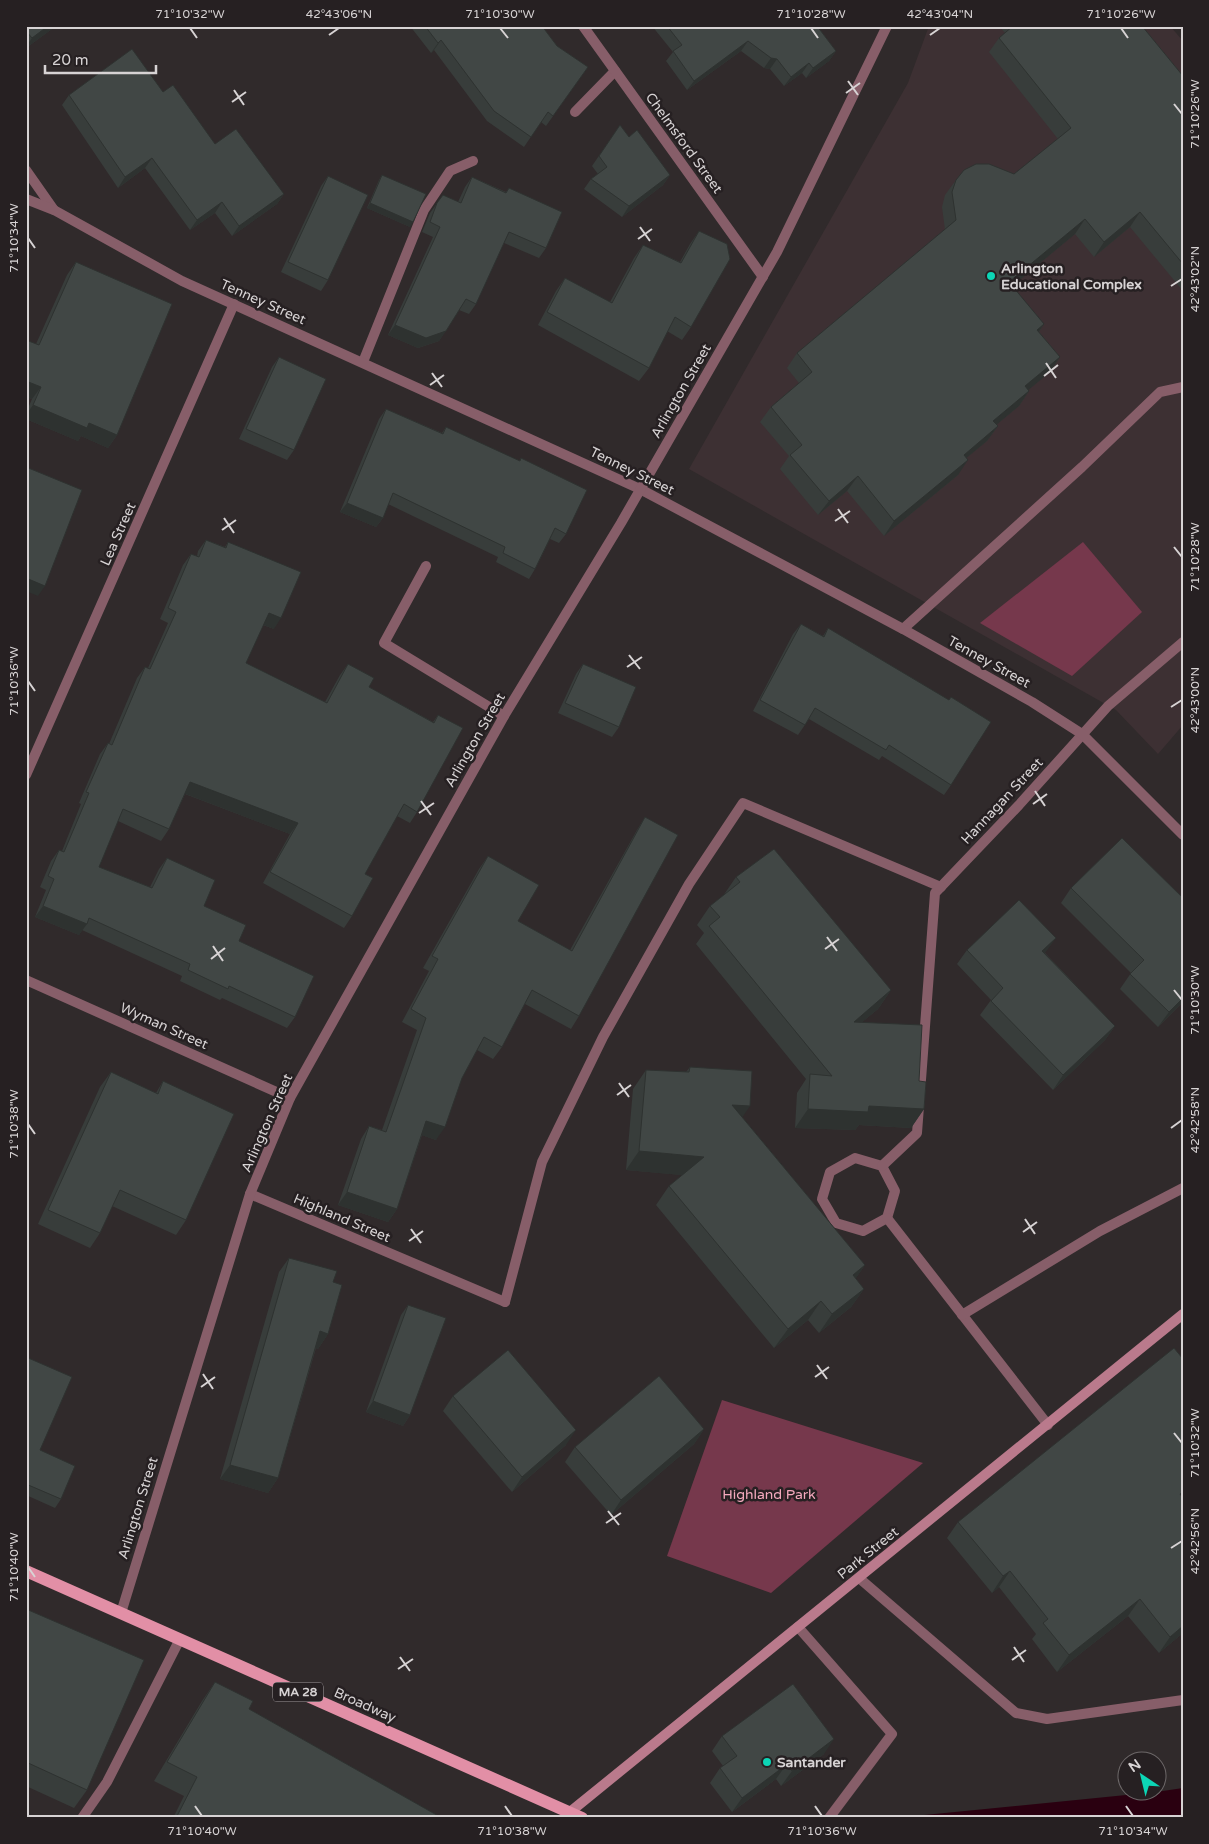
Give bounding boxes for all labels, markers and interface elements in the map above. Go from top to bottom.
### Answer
text: 71°10'32"W [155,7,225,21]
text: 42°43'06"N [306,7,372,21]
text: 71°10'30"W [465,7,535,21]
text: 71°10'28"W [776,7,846,21]
text: 42°43'04"N [907,7,973,21]
text: 71°10'26"W [1086,7,1156,21]
scale bar [45,42,156,74]
text: 20 m [52,51,89,69]
text: 71°10'26"W [1188,79,1202,149]
street label: Chelmsford Street [642,89,727,197]
text: 71°10'34"W [7,203,21,273]
text: 42°43'02"N [1188,246,1202,312]
place label: Arlington Educational Complex [1001,260,1142,293]
marker: Arlington Educational Complex [985,270,997,282]
street label: Tenney Street [218,276,309,329]
street label: Arlington Street [647,340,715,441]
street label: Tenney Street [587,443,677,499]
street label: Lea Street [97,499,140,568]
text: 71°10'28"W [1188,522,1202,592]
street label: Tenney Street [945,632,1034,692]
text: 71°10'36"W [7,646,21,716]
text: 42°43'00"N [1188,667,1202,733]
street label: Arlington Street [441,689,509,790]
street label: Hannagan Street [958,754,1047,848]
text: 71°10'30"W [1188,965,1202,1035]
street label: Wyman Street [117,999,211,1053]
street label: Arlington Street [238,1071,297,1175]
text: 42°42'58"N [1188,1087,1202,1153]
text: 71°10'38"W [7,1089,21,1159]
street label: Highland Street [291,1190,394,1246]
text: 71°10'32"W [1188,1408,1202,1478]
street label: Arlington Street [114,1454,162,1561]
park label: Highland Park [722,1486,816,1503]
text: 42°42'56"N [1188,1508,1202,1574]
street label: Park Street [834,1523,902,1583]
text: 71°10'40"W [7,1532,21,1602]
road number: MA 28 [273,1682,323,1701]
street label: Broadway [331,1684,399,1726]
north arrow [1116,1752,1166,1802]
place label: Santander [777,1754,846,1771]
marker: Santander [761,1756,773,1768]
text: N [1125,1756,1144,1776]
text: 71°10'40"W [167,1824,237,1838]
text: 71°10'38"W [477,1824,547,1838]
text: 71°10'36"W [787,1824,857,1838]
text: 71°10'34"W [1098,1824,1168,1838]

